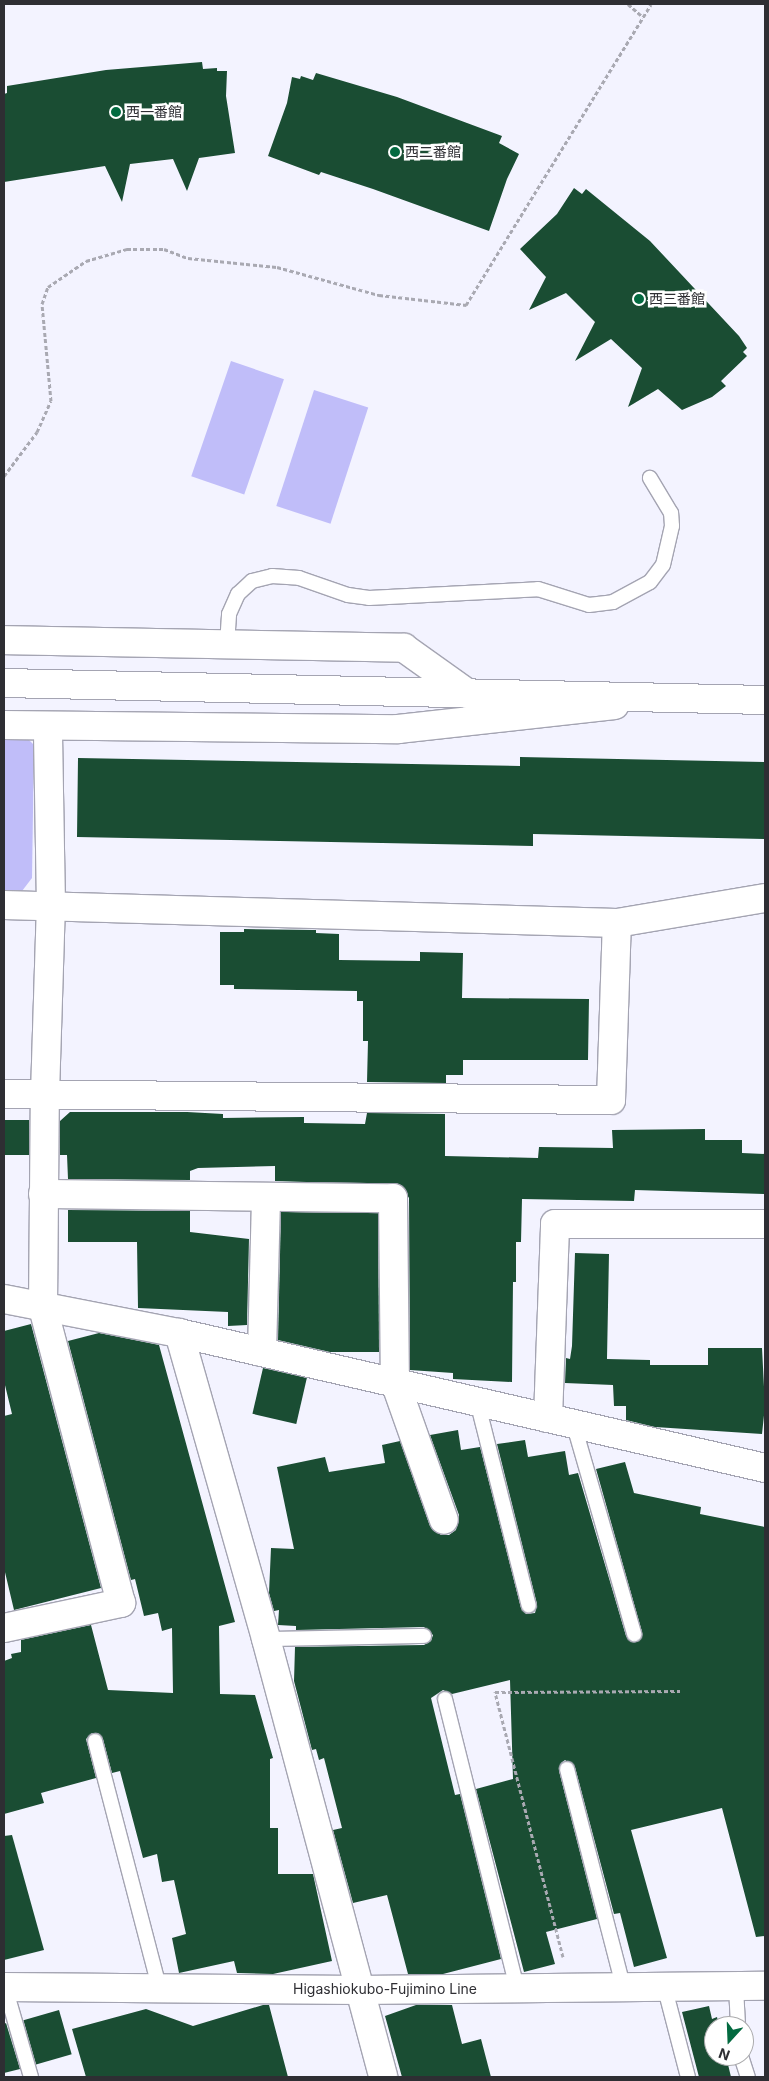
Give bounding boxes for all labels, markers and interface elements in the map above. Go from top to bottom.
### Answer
place label: 西一番館 [126,104,182,120]
marker: 西一番館 [110,106,122,118]
place label: 西二番館 [405,144,461,160]
marker: 西二番館 [389,146,401,158]
place label: 西三番館 [649,291,705,307]
marker: 西三番館 [633,293,645,305]
street label: Higashiokubo-Fujimino Line [293,1981,477,1997]
north arrow [704,2016,754,2066]
text: N [716,2045,732,2064]

